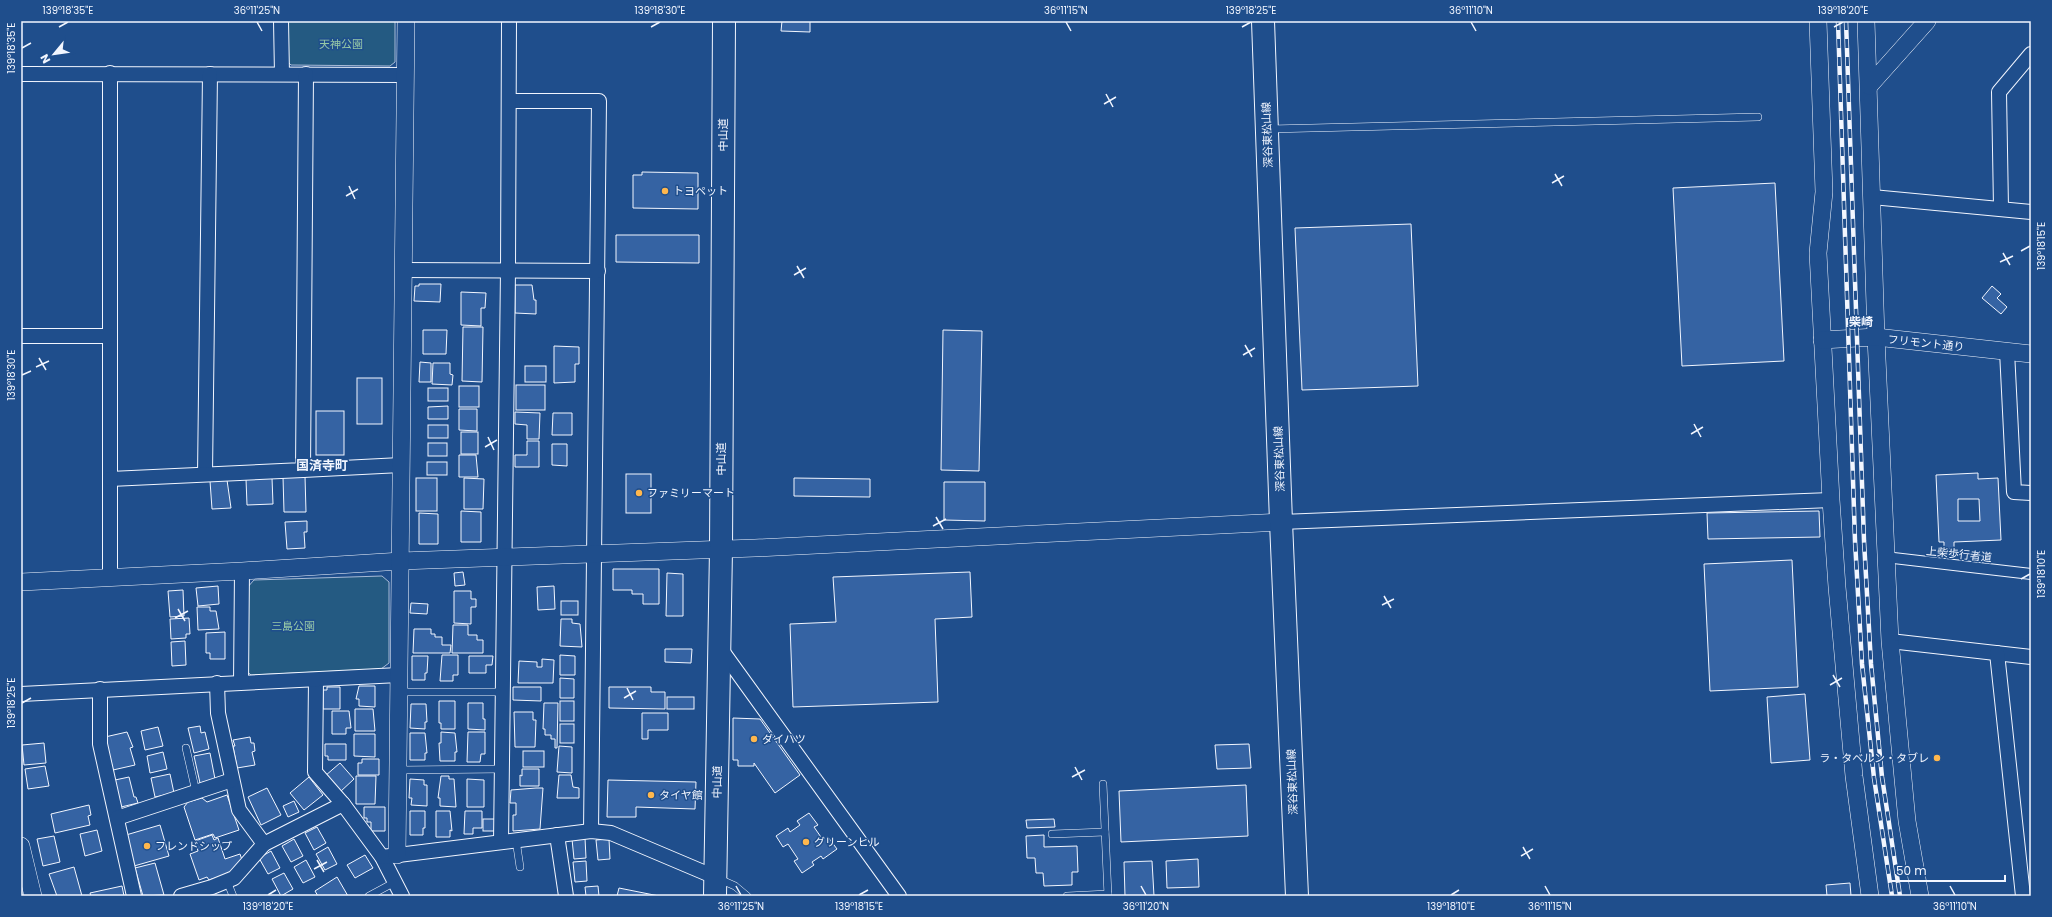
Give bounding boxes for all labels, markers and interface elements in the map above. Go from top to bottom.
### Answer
text: 139°18'35"E [43,3,93,18]
text: 36°11'25"N [234,3,280,18]
text: 139°18'30"E [635,3,685,18]
text: 36°11'15"N [1044,3,1088,18]
text: 139°18'25"E [1226,3,1276,18]
text: 36°11'10"N [1449,3,1493,18]
text: 139°18'20"E [1818,3,1868,18]
text: 139°18'35"E [4,23,19,73]
north arrow [34,34,74,74]
park label: 天神公園 [319,36,363,52]
text: N [36,51,54,66]
street label: 深谷東松山線 [1258,102,1276,168]
street label: 中山道 [715,119,731,152]
place label: トヨペット [673,183,728,199]
marker: トヨペット [660,186,670,196]
text: 139°18'15"E [2034,222,2049,270]
district label: 柴崎 [1849,313,1873,330]
street label: フリモント通り [1887,331,1965,355]
text: 139°18'30"E [4,350,19,400]
street label: 深谷東松山線 [1270,426,1288,492]
street label: 中山道 [713,443,729,476]
district label: 国済寺町 [296,456,348,475]
place label: ファミリーマート [647,485,735,501]
marker: ファミリーマート [634,488,644,498]
street label: 上柴歩行者道 [1925,543,1993,565]
text: 139°18'10"E [2034,550,2049,598]
park label: 三島公園 [271,618,315,634]
text: 139°18'25"E [4,678,19,728]
place label: ダイハツ [762,731,806,747]
marker: ダイハツ [749,734,759,744]
street label: 深谷東松山線 [1283,749,1301,815]
place label: ラ・タベルン・タブレ [1819,750,1929,766]
marker: ラ・タベルン・タブレ [1932,753,1942,763]
street label: 中山道 [709,765,725,799]
place label: タイヤ館 [659,787,703,803]
marker: タイヤ館 [646,790,656,800]
place label: グリーンヒル [814,834,879,850]
marker: グリーンヒル [801,837,811,847]
place label: フレンドシップ [155,838,232,854]
marker: フレンドシップ [142,841,152,851]
scale bar [1890,857,2005,883]
text: 50 m [1896,862,1927,879]
text: 139°18'20"E [243,899,293,914]
text: 36°11'25"N [718,899,764,914]
text: 139°18'15"E [835,899,883,914]
text: 36°11'20"N [1123,899,1169,914]
text: 139°18'10"E [1427,899,1475,914]
text: 36°11'15"N [1528,899,1572,914]
text: 36°11'10"N [1933,899,1977,914]

